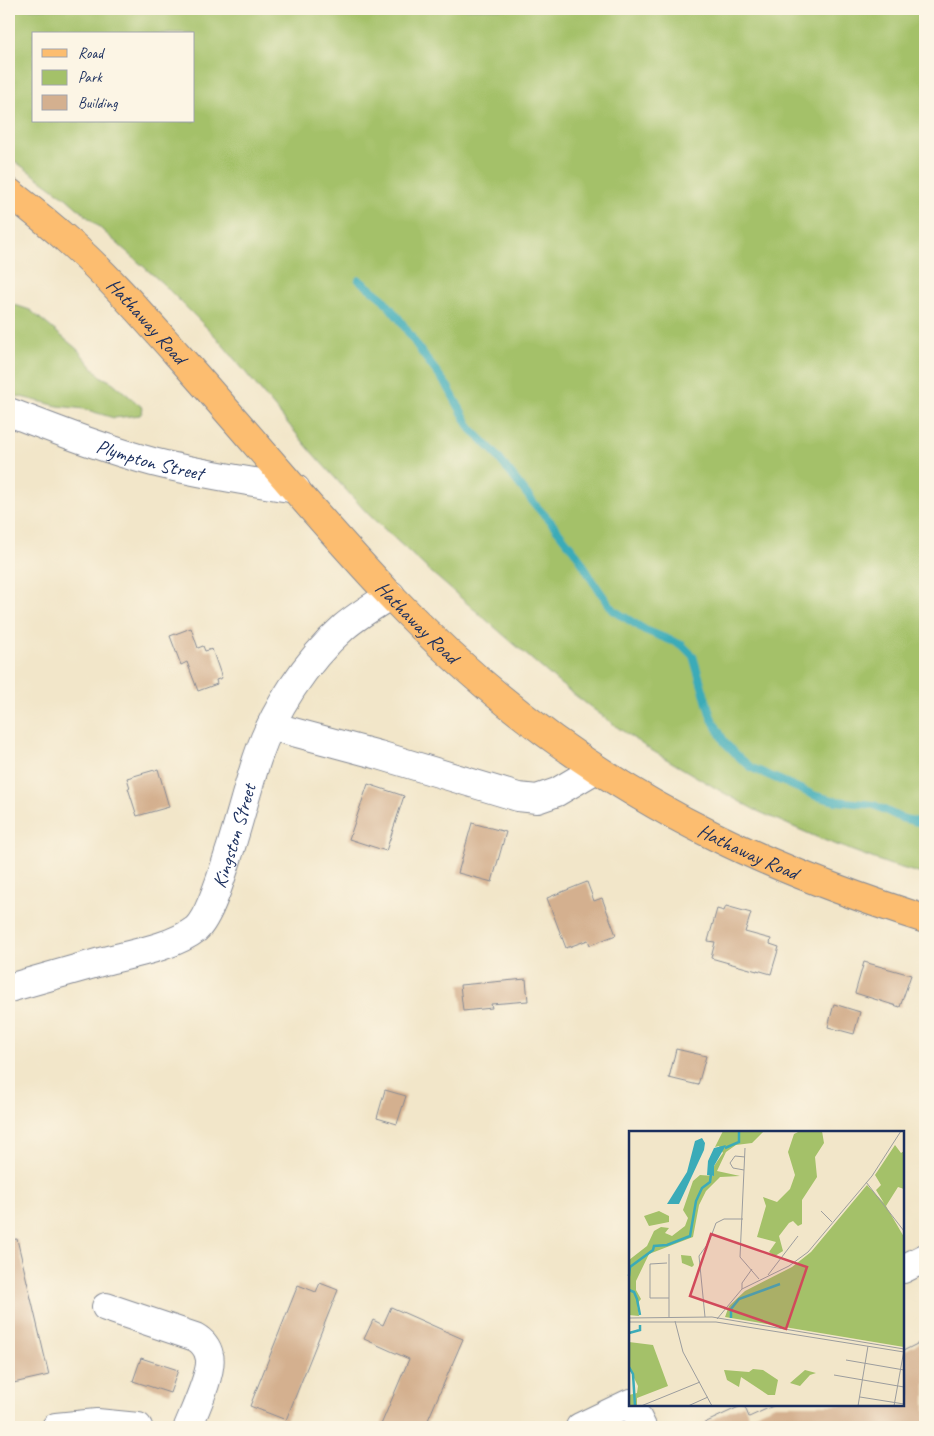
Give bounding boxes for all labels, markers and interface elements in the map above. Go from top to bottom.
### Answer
legend [32,32,195,122]
text: Road [78,44,105,63]
text: Park [78,68,103,87]
text: Building [78,94,118,113]
street label: Hathaway Road [101,273,194,372]
street label: Plympton Street [93,434,209,487]
street label: Hathaway Road [370,576,466,671]
street label: Kingston Street [207,779,262,891]
street label: Hathaway Road [694,818,805,887]
inset map [629,1131,904,1406]

